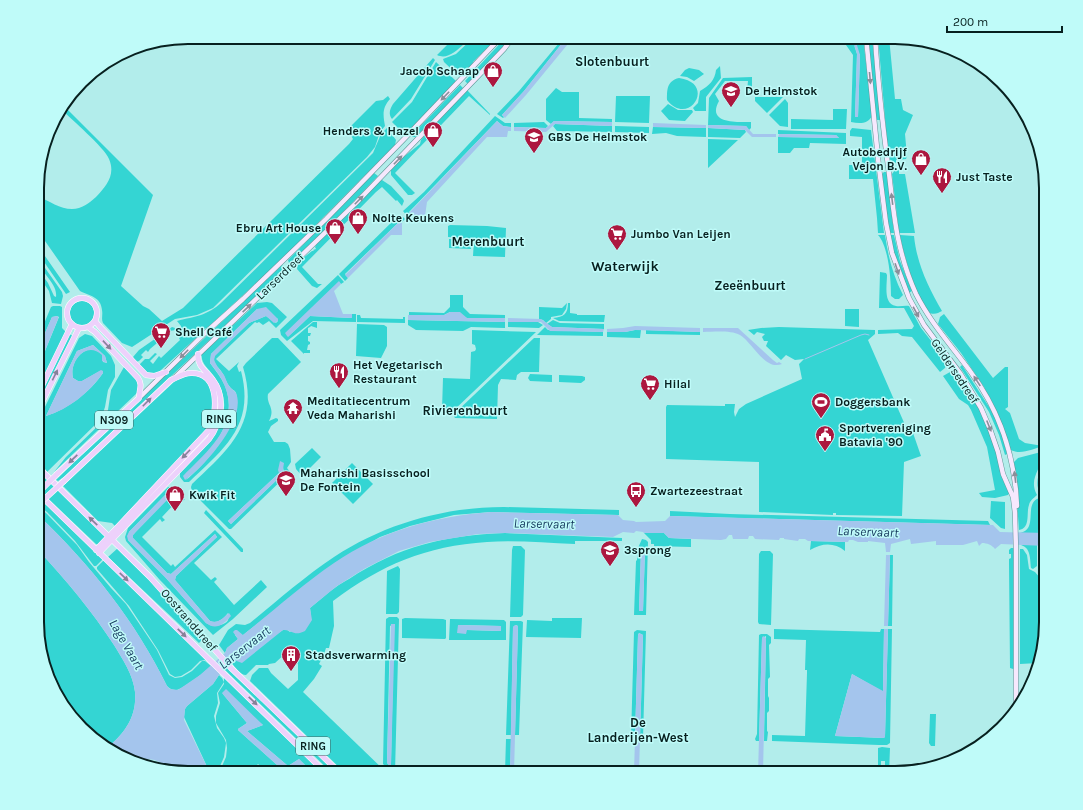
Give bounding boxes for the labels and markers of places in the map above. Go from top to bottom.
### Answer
shop icon: Jacob Schaap [482,60,504,88]
place label: Jacob Schaap [400,64,479,78]
school or university icon: De Helmstok [720,80,742,108]
place label: De Helmstok [745,84,817,98]
shop icon: Henders & Hazel [422,120,444,148]
place label: Henders & Hazel [323,124,419,138]
school or university icon: GBS De Helmstok [523,126,545,154]
place label: GBS De Helmstok [548,130,647,144]
place label: Autobedrijf Vejon B.V. [843,145,908,173]
shop icon: Autobedrijf Vejon B.V. [910,148,932,176]
restaurant icon: Just Taste [931,166,953,194]
place label: Just Taste [956,170,1013,184]
shop icon: Nolte Keukens [347,207,369,235]
place label: Nolte Keukens [372,211,454,225]
shop icon: Ebru Art House [324,217,346,245]
place label: Ebru Art House [236,221,321,235]
supermarket icon: Jumbo Van Leijen [606,223,628,251]
place label: Jumbo Van Leijen [631,227,731,241]
supermarket icon: Shell Café [150,321,172,349]
place label: Shell Café [175,325,232,339]
place label: Het Vegetarisch Restaurant [353,358,443,386]
restaurant icon: Het Vegetarisch Restaurant [328,361,350,389]
supermarket icon: Hilal [639,373,661,401]
place label: Hilal [664,377,691,391]
sports icon: Doggersbank [810,391,832,419]
place label: Meditatiecentrum Veda Maharishi [307,394,411,422]
place label: Doggersbank [835,395,910,409]
temple icon: Meditatiecentrum Veda Maharishi [282,397,304,425]
place label: Sportvereniging Batavia '90 [839,421,931,449]
public building icon: Sportvereniging Batavia '90 [814,424,836,452]
place label: Maharishi Basisschool De Fontein [300,466,430,494]
school or university icon: Maharishi Basisschool De Fontein [275,469,297,497]
bus stop icon: Zwartezeestraat [625,480,647,508]
shop icon: Kwik Fit [164,484,186,512]
place label: Zwartezeestraat [650,484,743,498]
place label: Kwik Fit [189,488,236,502]
school or university icon: 3sprong [599,539,621,567]
place label: 3sprong [624,543,671,557]
building icon: Stadsverwarming [280,644,302,672]
place label: Stadsverwarming [305,648,406,662]

